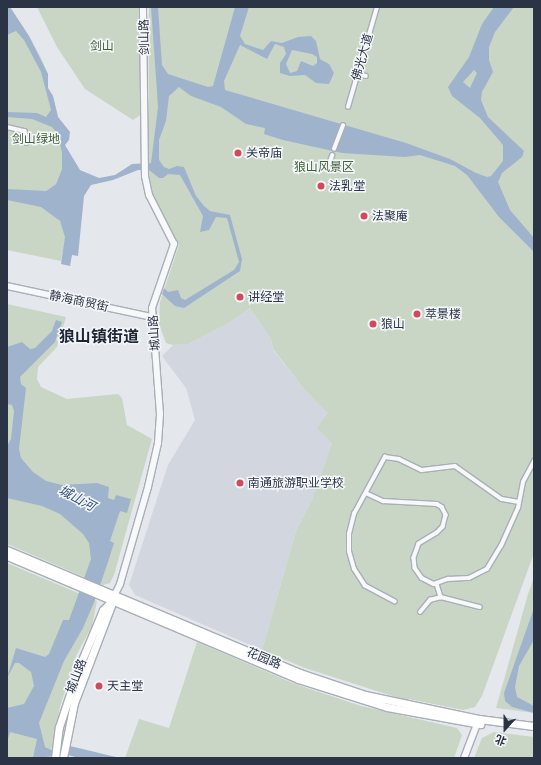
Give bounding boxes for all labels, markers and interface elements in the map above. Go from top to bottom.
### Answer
street label: 剑山路 [136,19,152,55]
street label: 佛光大道 [348,32,376,82]
park label: 剑山 [90,39,114,53]
park label: 剑山绿地 [12,132,60,146]
place label: 关帝庙 [246,146,282,160]
marker: 关帝庙 [233,148,243,158]
park label: 狼山风景区 [294,160,354,174]
place label: 法乳堂 [329,179,365,193]
marker: 法乳堂 [316,181,326,191]
place label: 法聚庵 [372,209,408,223]
marker: 法聚庵 [359,211,369,221]
street label: 静海商贸街 [48,288,110,314]
place label: 讲经堂 [248,290,284,304]
marker: 讲经堂 [235,292,245,302]
place label: 萃景楼 [425,307,461,321]
marker: 萃景楼 [412,309,422,319]
street label: 城山路 [146,315,162,351]
place label: 狼山 [381,317,405,331]
marker: 狼山 [368,319,378,329]
district label: 狼山镇街道 [59,326,139,346]
place label: 南通旅游职业学校 [248,476,344,490]
marker: 南通旅游职业学校 [235,478,245,488]
water label: 城山河 [56,482,98,514]
street label: 花园路 [245,644,283,672]
street label: 城山路 [63,657,89,695]
place label: 天主堂 [107,679,143,693]
marker: 天主堂 [94,681,104,691]
north arrow [485,709,525,749]
text: 北 [493,732,508,750]

